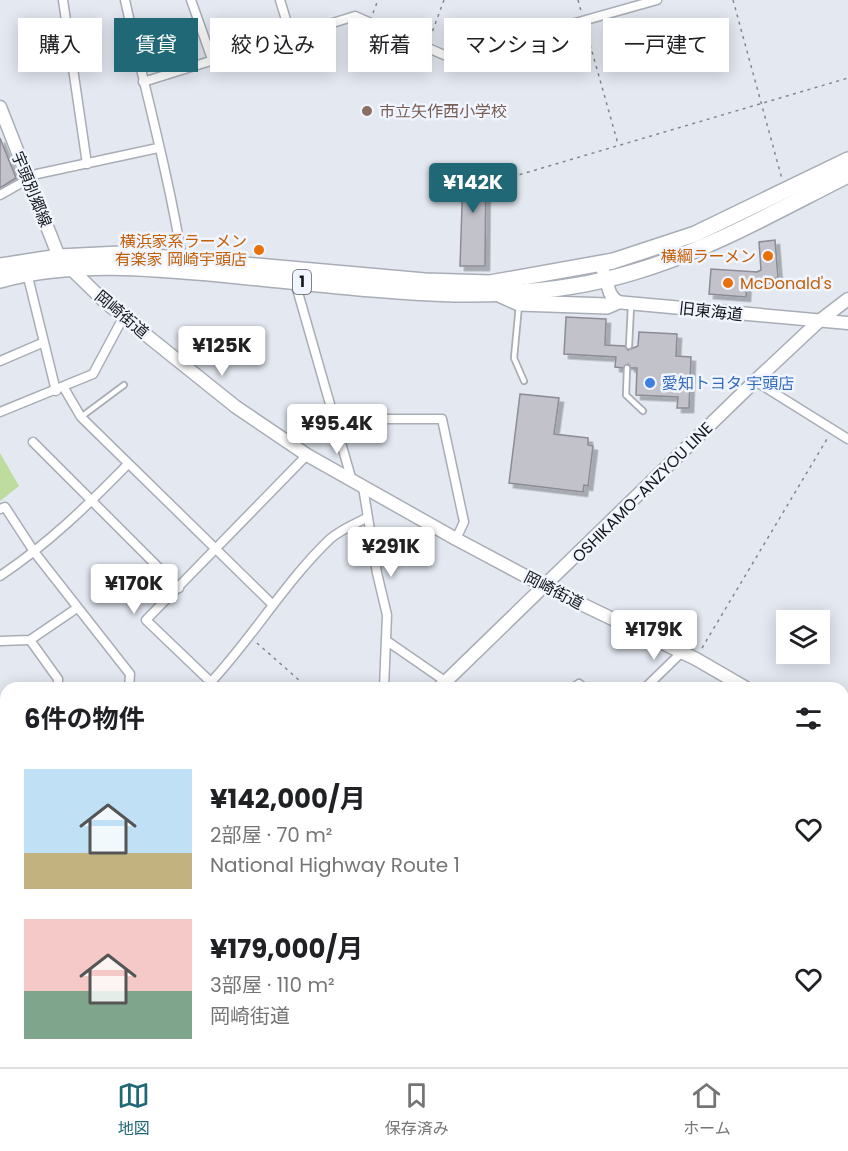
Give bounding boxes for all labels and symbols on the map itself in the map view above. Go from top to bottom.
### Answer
place label: 市立矢作西小学校 [379,100,507,123]
marker: 市立矢作西小学校 [360,104,374,118]
street label: 宇頭別郷線 [6,148,57,231]
pin: ¥142K [431,163,515,214]
place label: 横浜家系ラーメン 有楽家 岡崎宇頭店 [115,230,247,271]
marker: 横浜家系ラーメン 有楽家 岡崎宇頭店 [252,243,266,257]
place label: 横綱ラーメン [661,245,756,268]
marker: 横綱ラーメン [761,249,775,263]
road number: 1 [293,270,311,294]
place label: McDonald's [740,272,832,295]
marker: McDonald's [721,276,735,290]
street label: 岡崎街道 [90,285,154,344]
street label: 旧東海道 [678,297,744,326]
pin: ¥125K [180,326,264,377]
place label: 愛知トヨタ 宇頭店 [662,372,794,395]
marker: 愛知トヨタ 宇頭店 [643,376,657,390]
pin: ¥95.4K [288,404,386,455]
street label: OSHIKAMO-ANZYOU LINE [567,417,718,568]
pin: ¥291K [349,527,433,578]
pin: ¥170K [92,564,176,615]
street label: 岡崎街道 [520,566,588,615]
pin: ¥179K [612,610,696,661]

